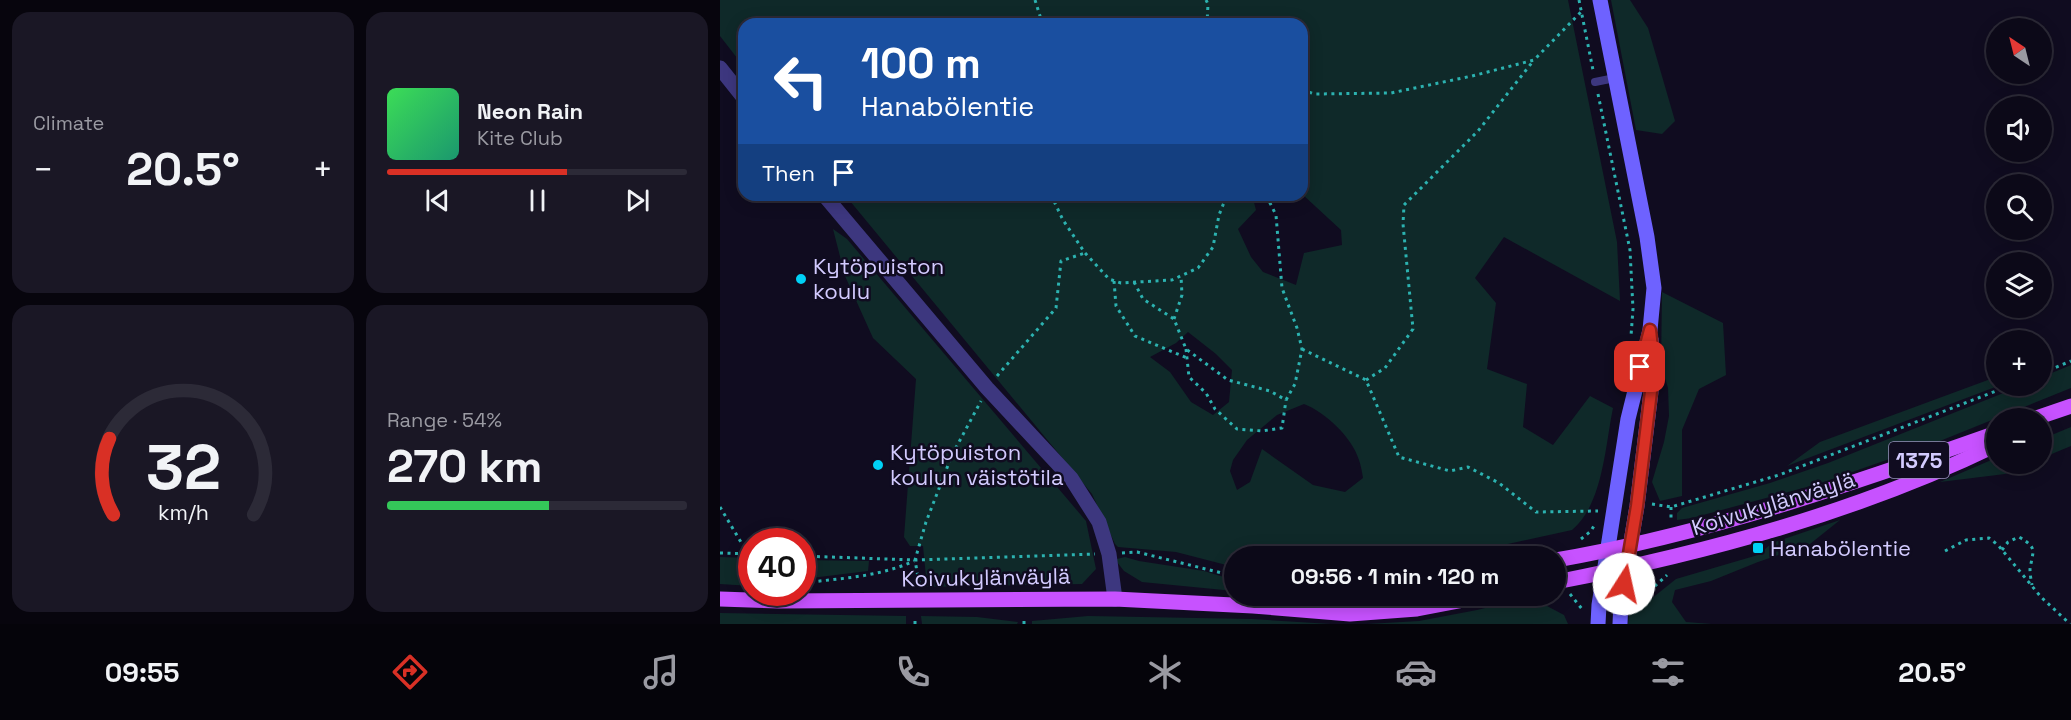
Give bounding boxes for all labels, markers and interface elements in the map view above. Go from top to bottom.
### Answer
north arrow [1986,18,2052,84]
map controls [1986,18,2052,474]
text: 100 m [861,37,981,90]
icon: left [762,42,840,120]
text: Hanabölentie [861,89,1034,124]
button: sound [1986,96,2052,162]
text: Neon Rain [477,97,583,125]
text: Climate [33,110,104,136]
text: Kite Club [477,125,563,151]
text: 20.5° [126,141,240,198]
text: − [33,149,53,191]
text: + [313,149,333,191]
icon: arrive [827,156,860,189]
text: Then [762,159,815,187]
button: search [1986,174,2052,240]
icon: previous [421,184,454,217]
icon: pause [521,184,554,217]
icon: next [621,184,654,217]
place label: Kytöpuiston koulu [813,252,944,305]
button: layers [1986,252,2052,318]
marker: Kytöpuiston koulu [794,272,808,286]
button: + [1986,330,2052,396]
pin [1614,341,1665,392]
icon: arrive [1623,350,1656,383]
text: Range · 54% [387,407,502,433]
button: − [1986,408,2052,474]
text: 32 [145,428,220,507]
text: 270 km [387,438,542,495]
place label: Kytöpuiston koulun väistötila [890,438,1064,491]
road number: 1375 [1889,442,1949,478]
marker: Kytöpuiston koulun väistötila [871,458,885,472]
street label: Koivukylänväylä [1688,465,1858,541]
text: km/h [157,500,209,527]
speed limit sign: 40 [738,528,816,606]
place label: Hanabölentie [1770,534,1911,562]
marker: Hanabölentie [1751,541,1765,555]
position arrow [1592,552,1656,616]
street label: Koivukylänväylä [901,562,1071,592]
text: 09:56 · 1 min · 120 m [1291,562,1499,590]
icon: directions [389,651,431,693]
icon: music [640,651,682,693]
icon: phone [892,651,934,693]
icon: climate [1144,651,1186,693]
icon: car [1395,651,1437,693]
icon: filters [1647,651,1689,693]
text: 09:55 [105,655,179,690]
text: 20.5° [1898,655,1966,690]

